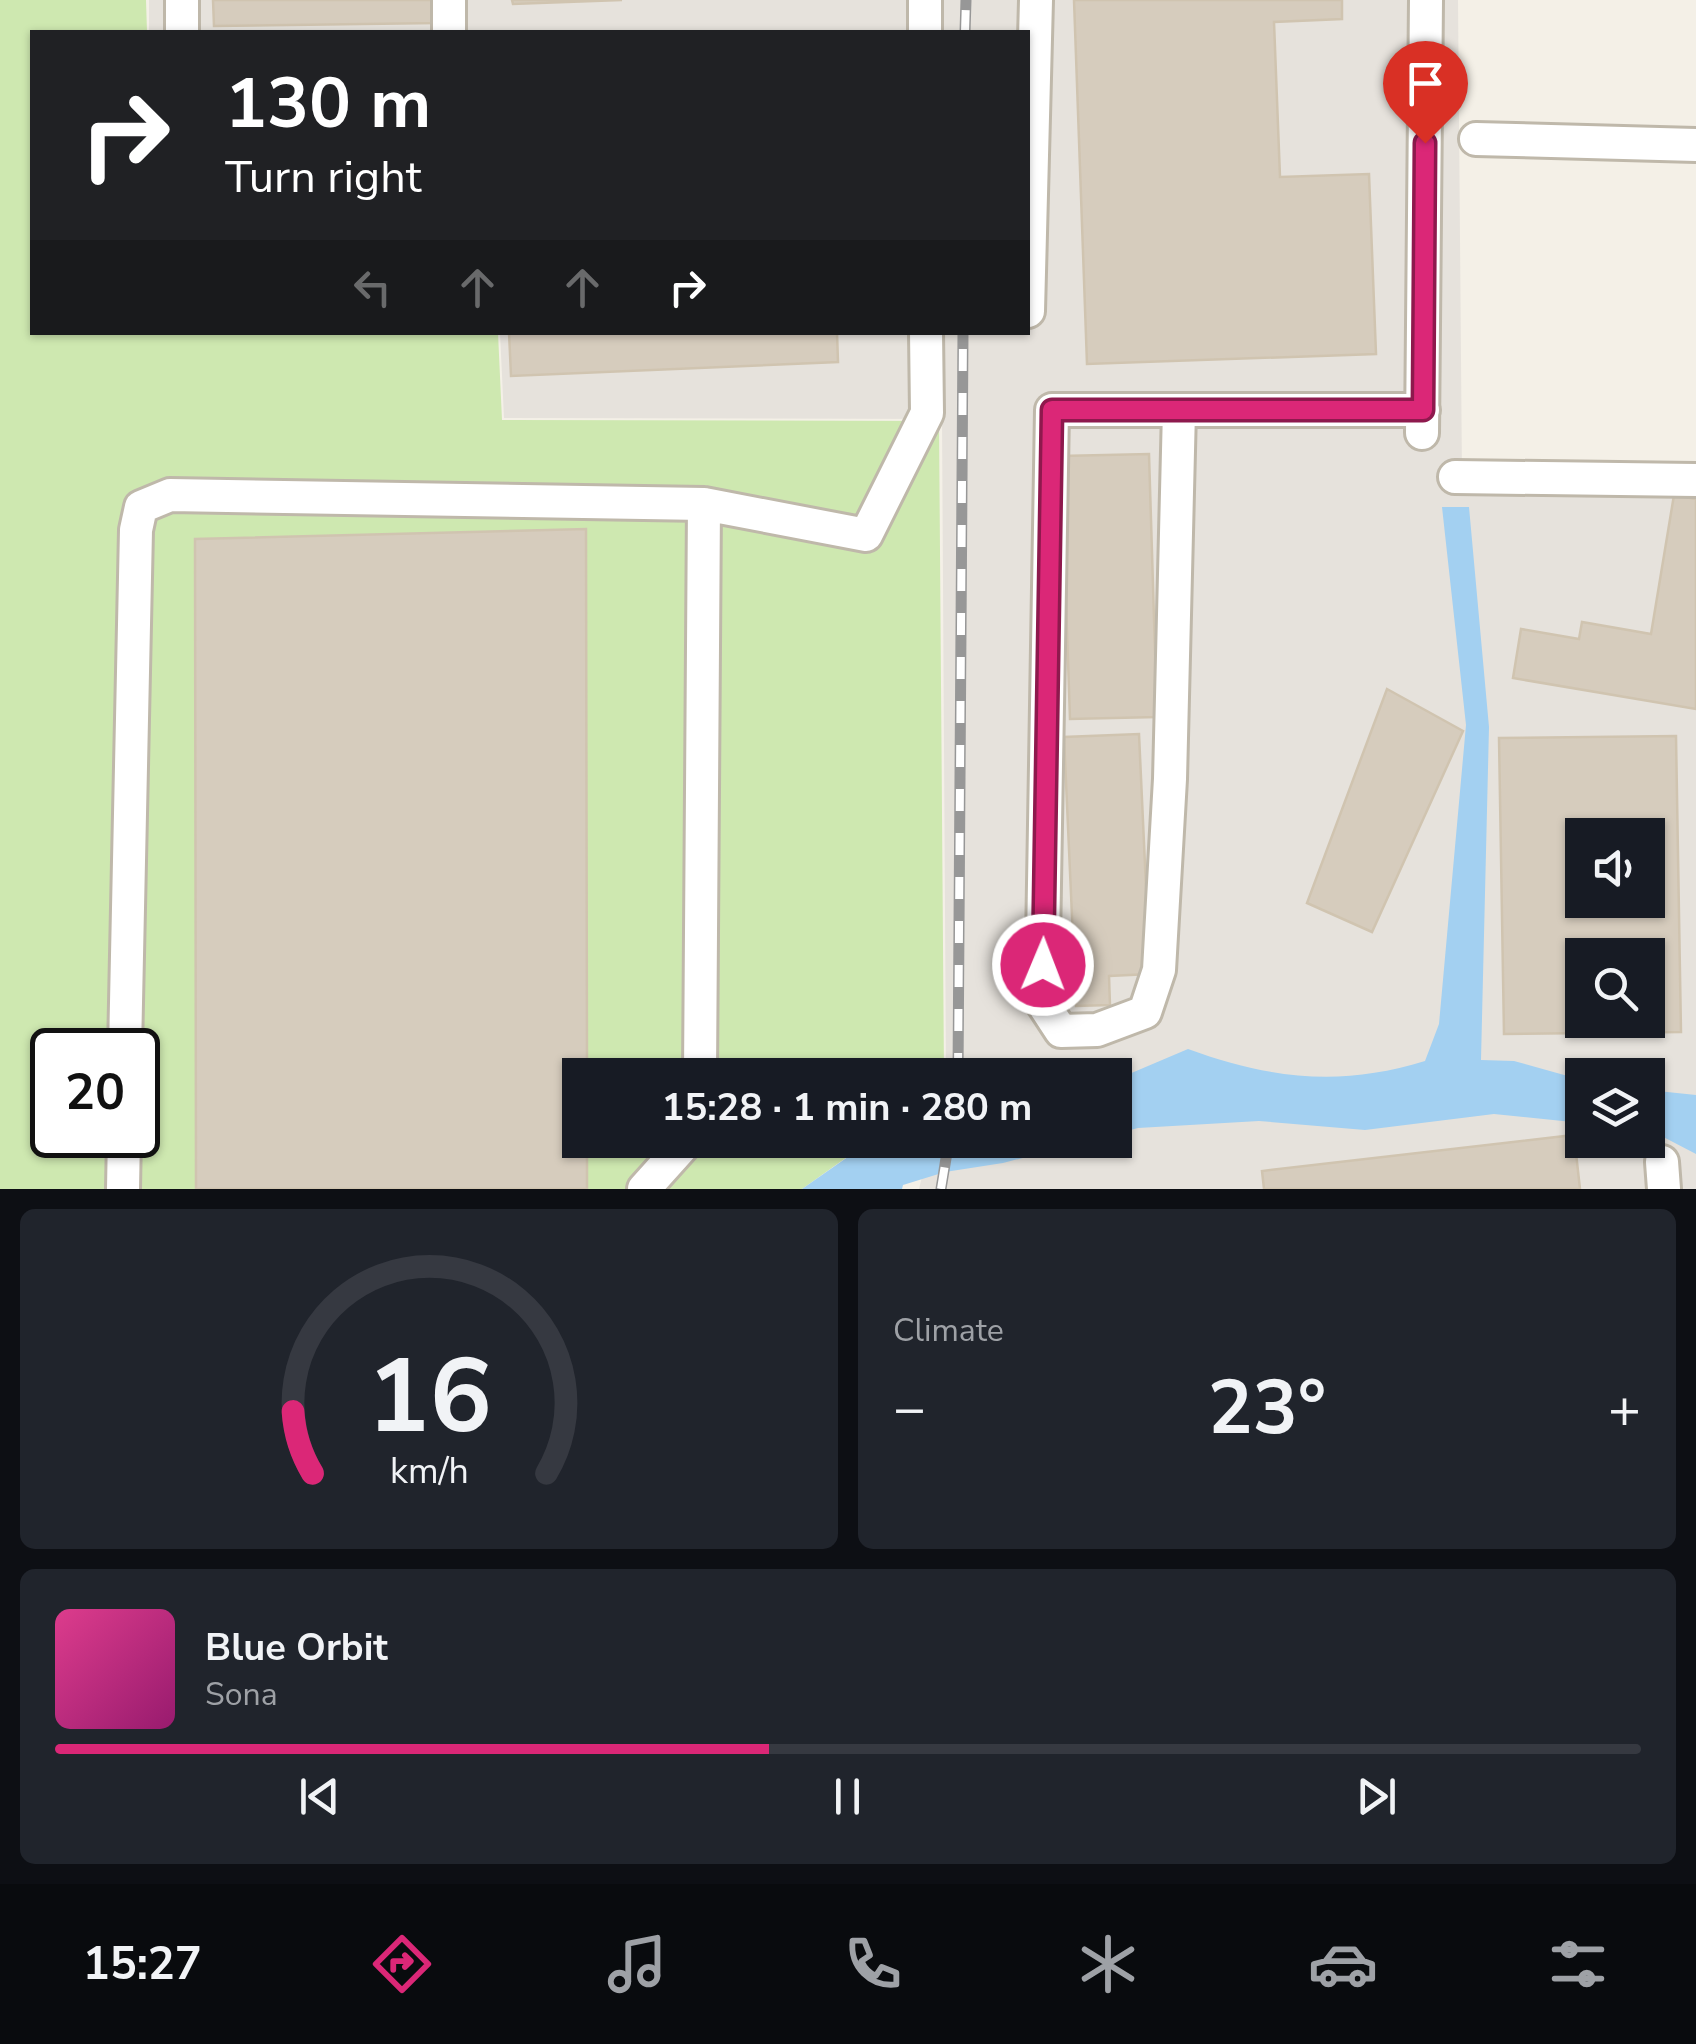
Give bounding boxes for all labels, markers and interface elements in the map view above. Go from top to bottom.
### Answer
pin [1383,41,1468,144]
text: 130 m [225,56,431,152]
icon: arrive [1398,56,1453,111]
icon: right [60,70,190,200]
text: Turn right [225,147,422,208]
icon: left [345,260,400,315]
icon: ahead [450,260,505,315]
icon: ahead [555,260,610,315]
icon: right [660,260,715,315]
map controls [1565,818,1665,1158]
button: sound [1565,818,1665,918]
position arrow [991,913,1095,1017]
button: search [1565,938,1665,1038]
speed limit sign: 20 [30,1028,160,1158]
button: layers [1565,1058,1665,1158]
text: 15:28 · 1 min · 280 m [662,1082,1032,1133]
text: Climate [893,1309,1004,1352]
text: 16 [367,1326,491,1468]
text: 23° [1208,1357,1326,1459]
text: − [893,1371,926,1446]
text: + [1608,1371,1641,1446]
text: km/h [390,1447,468,1496]
text: Blue Orbit [205,1622,388,1673]
text: Sona [205,1673,278,1716]
icon: previous [292,1769,347,1824]
icon: pause [820,1769,875,1824]
icon: next [1349,1769,1404,1824]
icon: directions [367,1929,437,1999]
icon: music [602,1929,672,1999]
icon: phone [838,1929,908,1999]
icon: climate [1073,1929,1143,1999]
icon: car [1308,1929,1378,1999]
icon: filters [1543,1929,1613,1999]
text: 15:27 [83,1934,202,1995]

